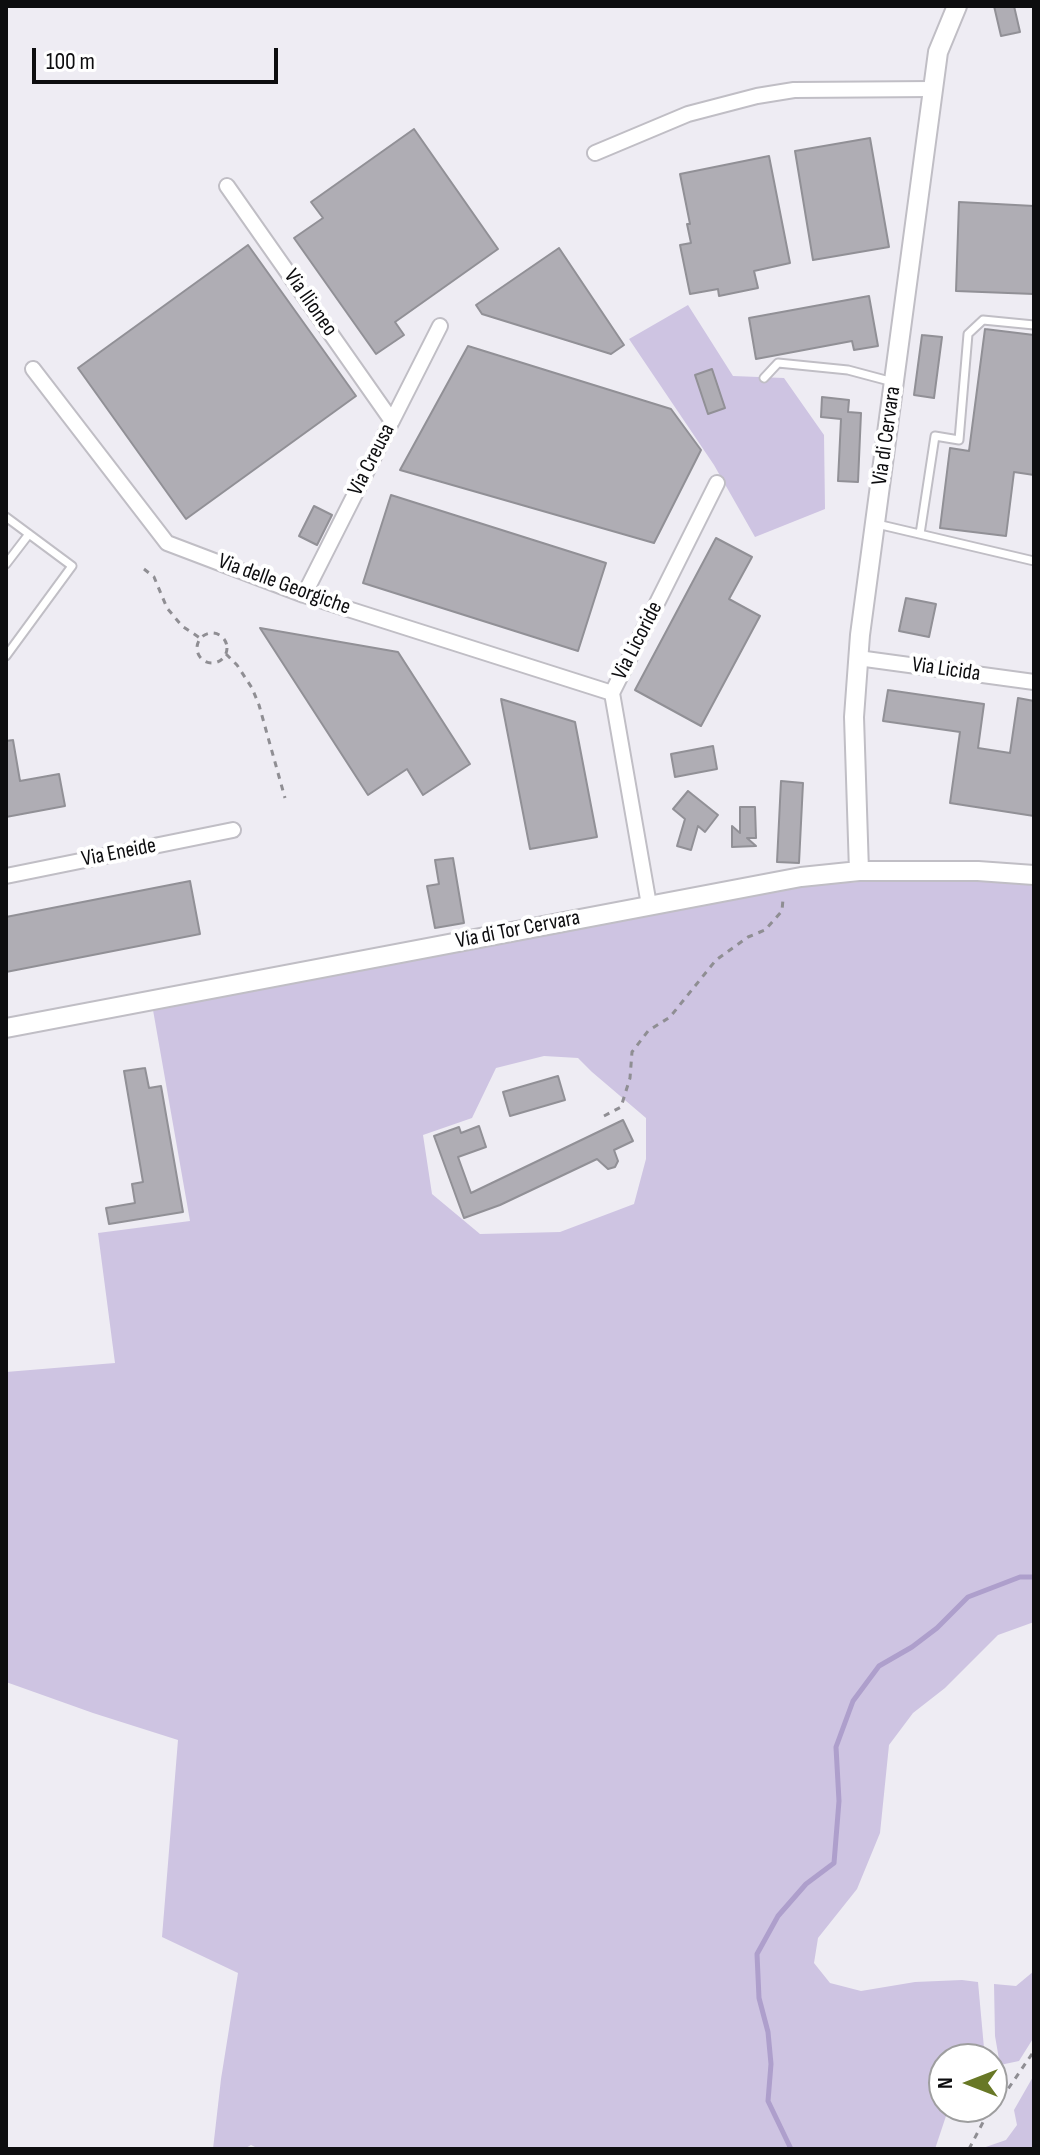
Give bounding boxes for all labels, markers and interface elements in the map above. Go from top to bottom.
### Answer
scale bar [36,32,282,82]
text: 100 m [46,47,95,76]
street label: Via Ilioneo [278,264,342,342]
street label: Via di Cervara [867,385,907,487]
street label: Via Creusa [343,420,401,500]
street label: Via delle Georgiche [214,549,354,621]
street label: Via Licoride [607,597,669,685]
street label: Via Licida [910,652,982,688]
street label: Via Eneide [79,833,159,873]
street label: Via di Tor Cervara [454,905,582,955]
north arrow [928,2043,1008,2123]
text: N [932,2077,959,2089]

